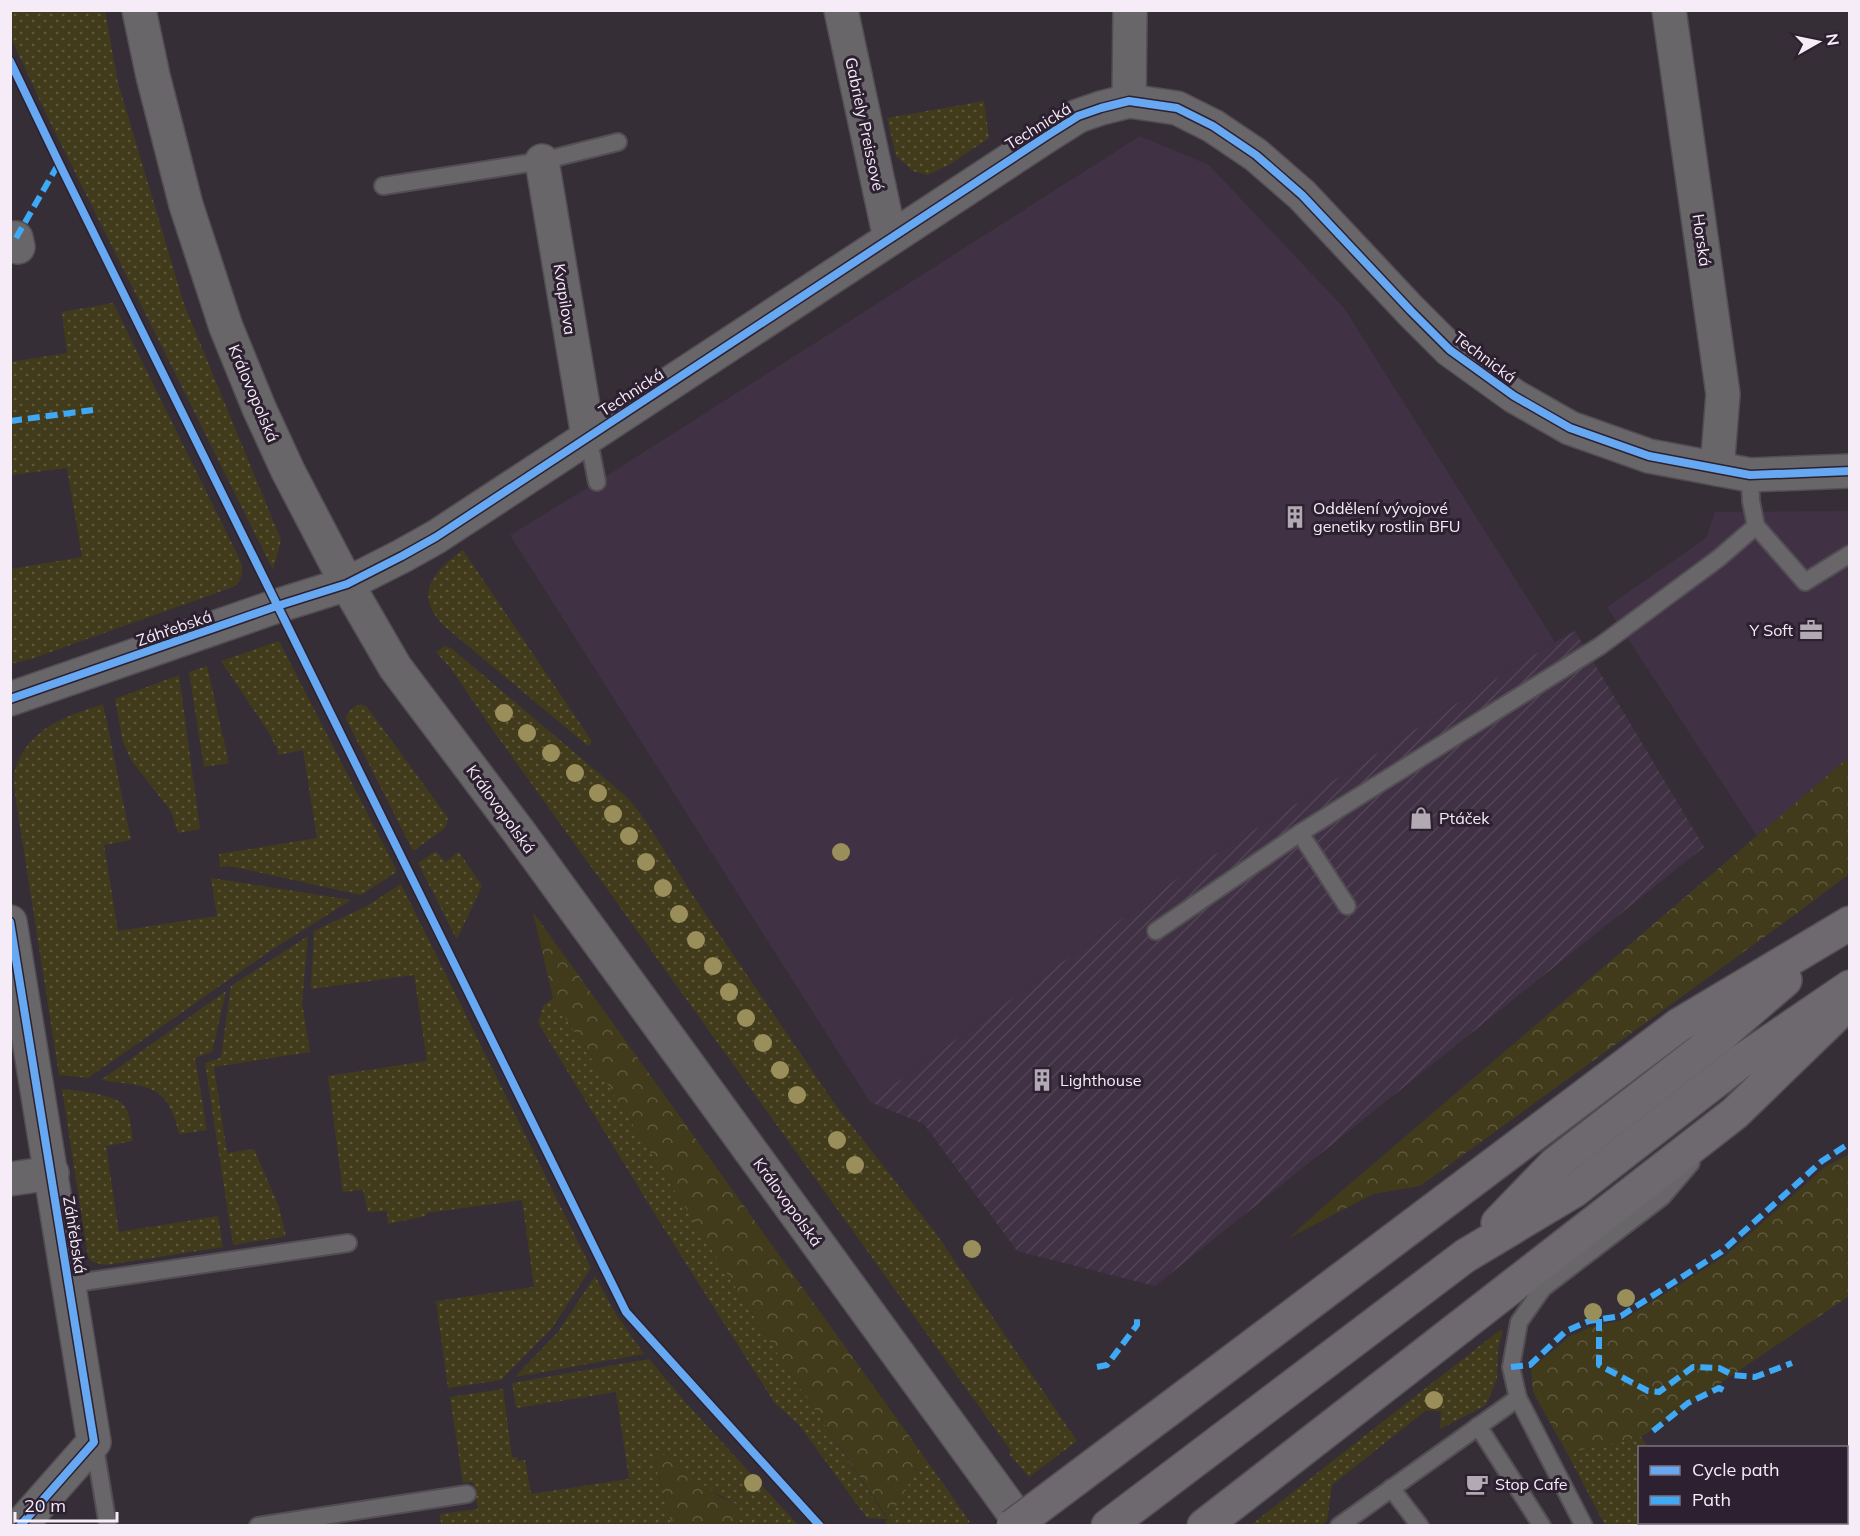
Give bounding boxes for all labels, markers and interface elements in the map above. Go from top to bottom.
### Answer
north arrow [1788,12,1848,72]
text: N [1822,32,1844,47]
street label: Gabriely Preissové [841,55,889,193]
street label: Technická [1002,98,1074,154]
street label: Horská [1688,212,1716,268]
street label: Kvapilova [550,262,580,336]
street label: Technická [1450,327,1520,387]
street label: Královopolská [224,341,284,445]
street label: Technická [595,364,667,420]
place label: Oddělení vývojové genetiky rostlin BFU [1313,498,1461,536]
building icon: Oddělení vývojové genetiky rostlin BFU [1282,504,1308,530]
street label: Záhřebská [134,606,214,650]
office icon: Y Soft [1798,617,1824,643]
place label: Y Soft [1748,620,1793,640]
street label: Královopolská [462,761,540,857]
shop icon: Ptáček [1408,805,1434,831]
place label: Ptáček [1439,808,1490,828]
building icon: Lighthouse [1029,1067,1055,1093]
place label: Lighthouse [1060,1070,1142,1090]
street label: Královopolská [749,1154,827,1250]
street label: Záhřebská [59,1195,91,1275]
legend [1638,1446,1848,1524]
text: Cycle path [1692,1458,1779,1481]
cafe icon: Stop Cafe [1464,1471,1490,1497]
place label: Stop Cafe [1495,1474,1568,1494]
scale bar [15,1485,117,1523]
text: Path [1692,1488,1731,1511]
text: 20 m [24,1494,66,1517]

